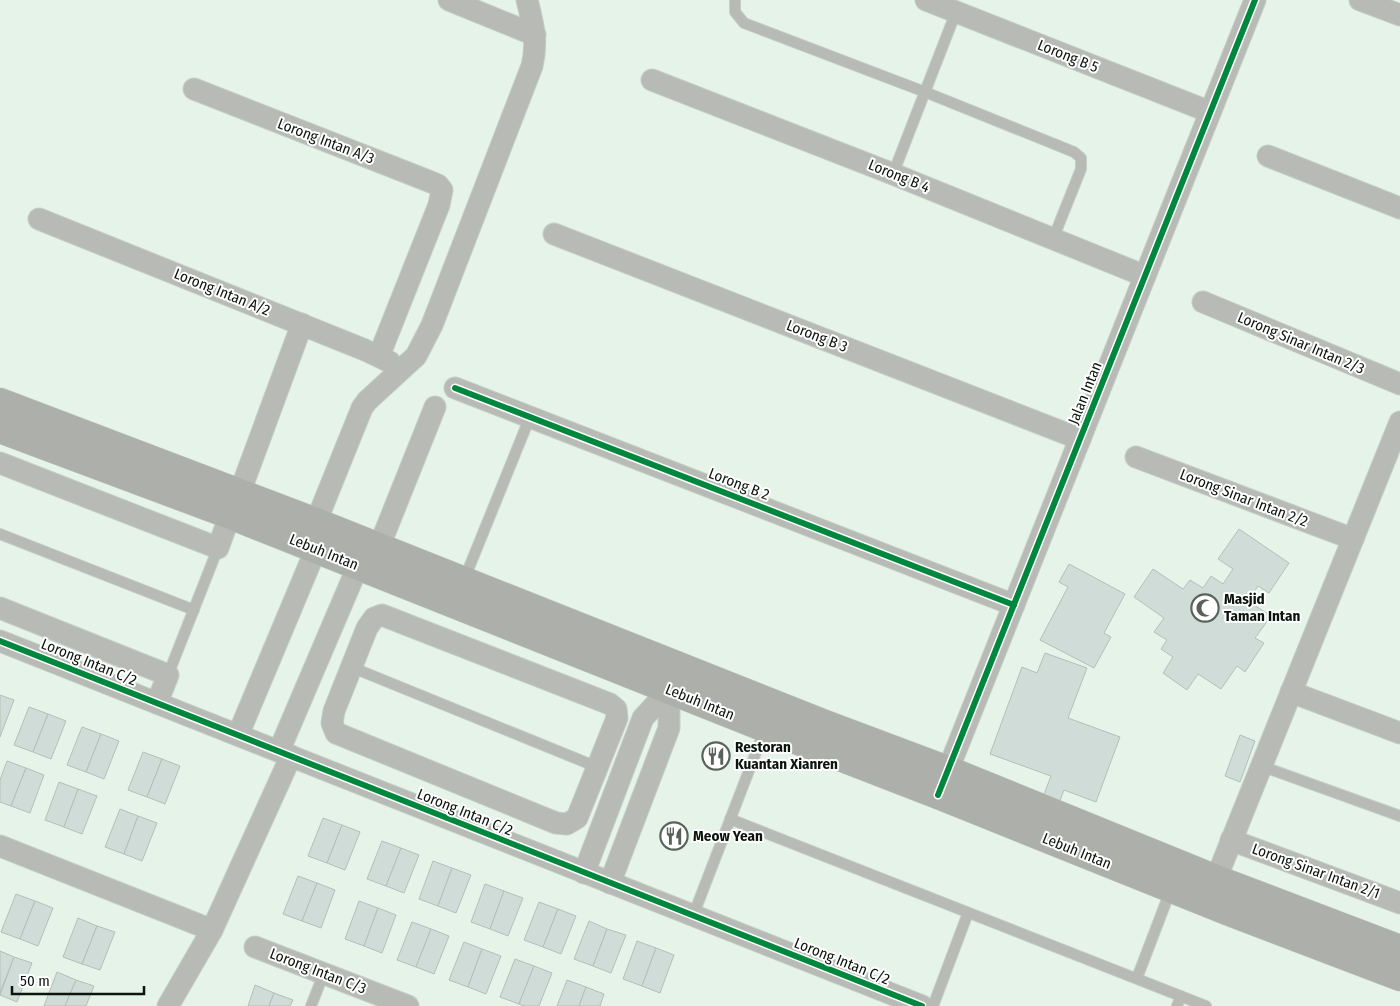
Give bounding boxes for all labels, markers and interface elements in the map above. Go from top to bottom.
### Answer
street label: Lorong B 5 [1035,36,1101,76]
street label: Lorong Intan A/3 [275,114,377,168]
street label: Lorong B 4 [866,156,932,196]
street label: Lorong Intan A/2 [171,265,273,320]
street label: Lorong Sinar Intan 2/3 [1235,308,1367,378]
street label: Lorong B 3 [784,316,850,356]
street label: Jalan Intan [1064,359,1106,427]
street label: Lorong B 2 [706,464,772,504]
street label: Lorong Sinar Intan 2/2 [1177,465,1311,531]
street label: Lebuh Intan [287,530,361,574]
place label: Masjid Taman Intan [1224,590,1300,625]
mosque icon: Masjid Taman Intan [1190,593,1220,623]
street label: Lorong Intan C/2 [39,635,140,689]
street label: Lebuh Intan [663,680,737,724]
place label: Restoran Kuantan Xianren [735,738,838,773]
restaurant icon: Restoran Kuantan Xianren [701,741,731,771]
street label: Lorong Intan C/2 [415,785,516,839]
restaurant icon: Meow Yean [659,821,689,851]
place label: Meow Yean [693,827,763,845]
street label: Lebuh Intan [1040,829,1114,873]
street label: Lorong Sinar Intan 2/1 [1250,840,1382,902]
street label: Lorong Intan C/2 [792,934,893,988]
street label: Lorong Intan C/3 [267,944,369,998]
scale bar [12,964,145,996]
text: 50 m [20,972,50,990]

